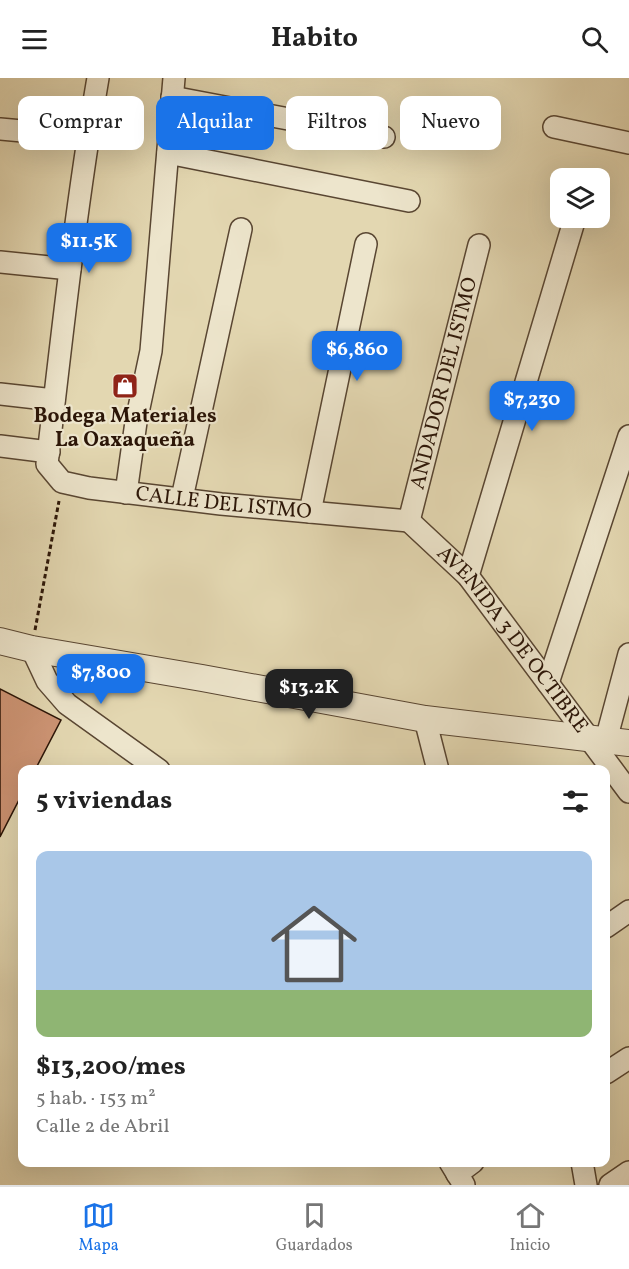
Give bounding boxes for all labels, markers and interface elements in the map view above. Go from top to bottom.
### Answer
text: Habito [271,20,358,58]
icon: menu [18,23,51,56]
icon: search [578,23,611,56]
chip: Comprar [18,96,144,150]
chip: Alquilar [156,96,274,150]
chip: Filtros [286,96,388,150]
chip: Nuevo [400,96,501,150]
map controls [550,168,610,228]
button: layers [550,168,610,228]
pin: $11.5K [40,223,138,274]
text: $11.5K [61,228,117,256]
street label: ANDADOR DEL ISTMO [403,274,485,493]
pin: $6,860 [308,331,406,382]
text: $6,860 [326,336,388,364]
shop icon: Bodega Materiales La Oaxaqueña [110,371,140,401]
pin: $7,230 [483,381,581,432]
text: $7,230 [504,386,560,414]
place label: Bodega Materiales La Oaxaqueña [33,402,217,455]
street label: CALLE DEL ISTMO [134,479,313,527]
street label: AVENIDA 3 DE OCTIBRE [430,539,595,739]
pin: $7,800 [52,654,150,705]
text: $7,800 [71,659,131,687]
pin: $13.2K [260,669,358,720]
text: $13.2K [279,674,339,702]
text: 5 viviendas [36,783,172,819]
icon: filters [559,785,592,818]
icon: home [260,890,368,998]
text: $13,200/mes [36,1049,186,1085]
text: 5 hab. · 153 m² [36,1085,156,1113]
text: Calle 2 de Abril [36,1113,169,1141]
tab: Mapa [79,1199,119,1257]
tab: Guardados [276,1199,353,1257]
tab: Inicio [510,1199,550,1257]

